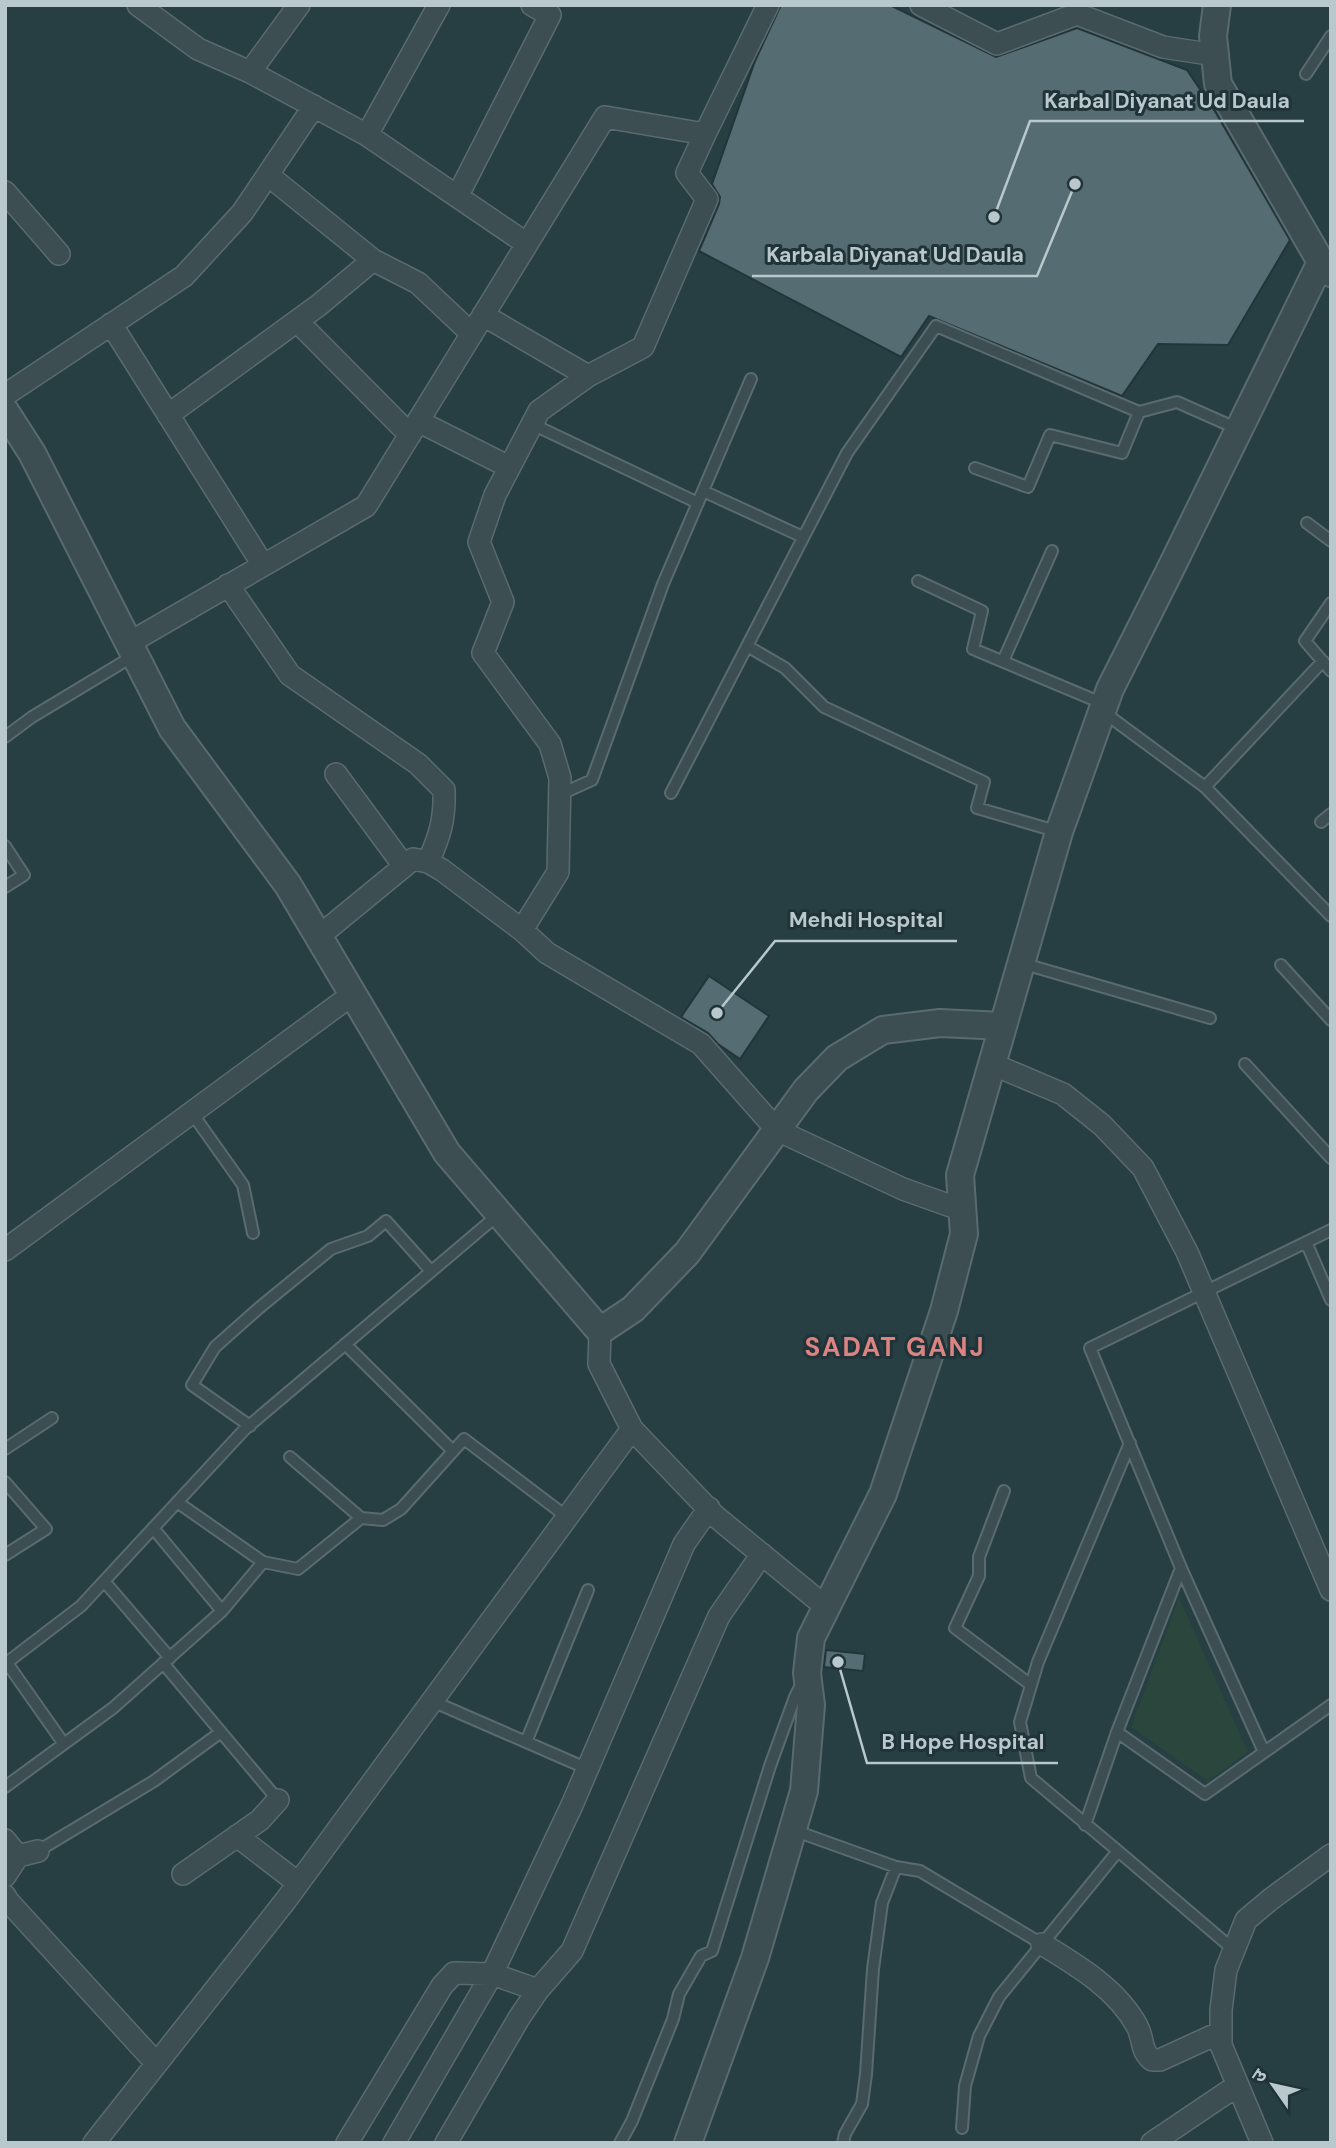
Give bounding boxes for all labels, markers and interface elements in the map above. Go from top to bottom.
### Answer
callout: Karbal Diyanat Ud Daula [1030,79,1304,121]
text: Karbal Diyanat Ud Daula [1044,87,1290,115]
callout: Karbala Diyanat Ud Daula [752,234,1037,276]
text: Karbala Diyanat Ud Daula [766,241,1024,269]
callout: Mehdi Hospital [775,899,957,941]
text: Mehdi Hospital [789,906,943,934]
district label: SADAT GANJ [804,1330,986,1364]
callout: B Hope Hospital [867,1721,1058,1763]
text: B Hope Hospital [882,1728,1044,1756]
north arrow [1238,2050,1308,2120]
text: उ [1246,2063,1273,2087]

